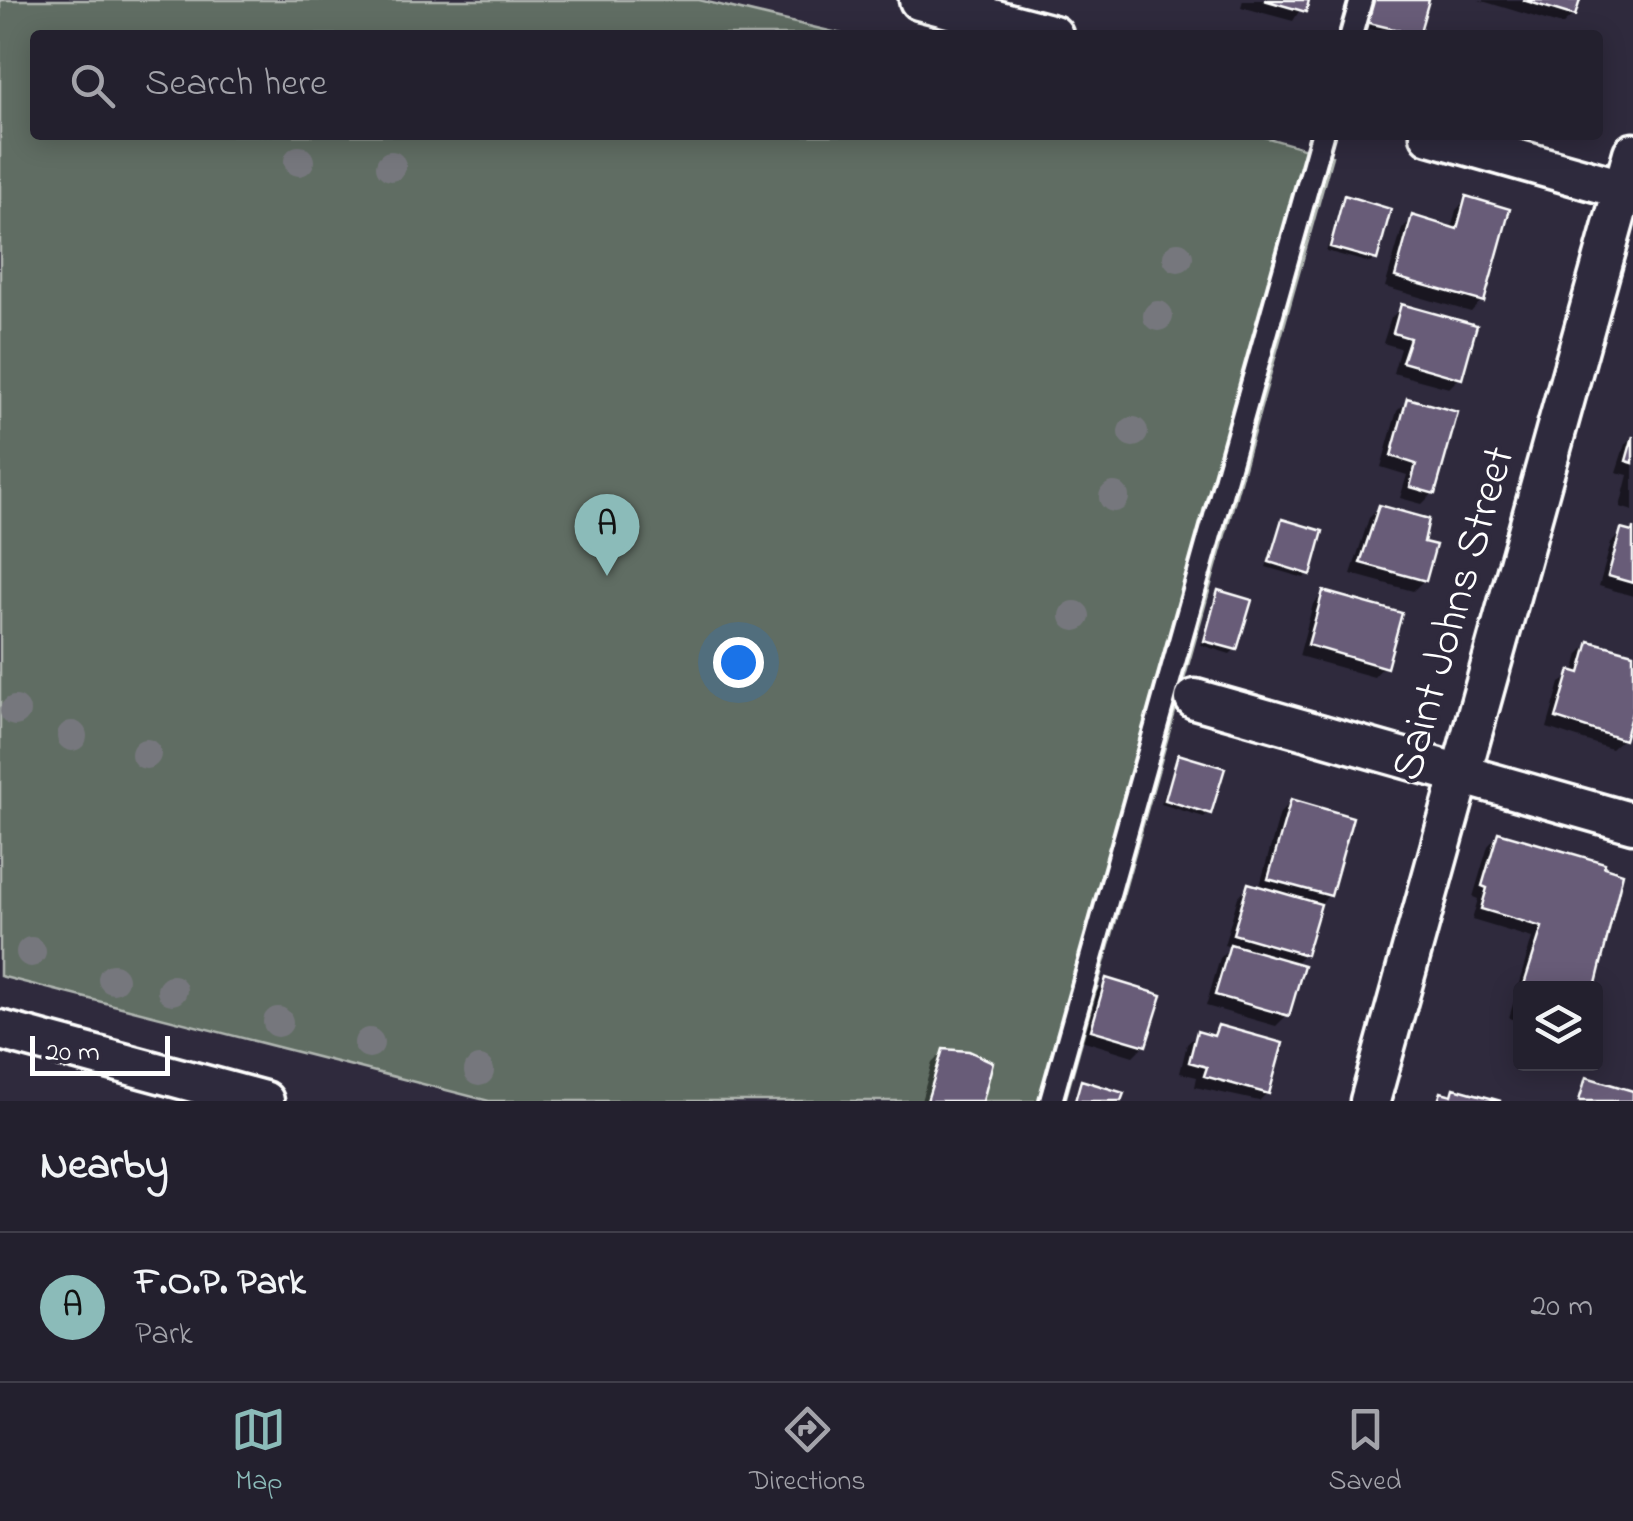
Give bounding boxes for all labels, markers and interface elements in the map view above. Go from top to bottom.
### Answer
search box [30,30,1603,140]
text: Search here [145,57,327,113]
icon: search [65,58,120,113]
street label: Saint Johns Street [1376,439,1534,789]
pin: A [574,494,640,576]
your location [713,637,764,688]
map controls [1513,981,1603,1071]
button: layers [1513,981,1603,1071]
scale bar [30,1031,170,1076]
text: 20 m [45,1033,100,1074]
text: Nearby [40,1136,168,1197]
text: F.O.P. Park [135,1256,306,1312]
text: A [63,1284,82,1331]
text: 20 m [1530,1284,1593,1331]
text: Park [135,1312,193,1359]
tab: Map [231,1402,286,1503]
tab: Directions [749,1402,866,1503]
tab: Saved [1329,1402,1402,1503]

